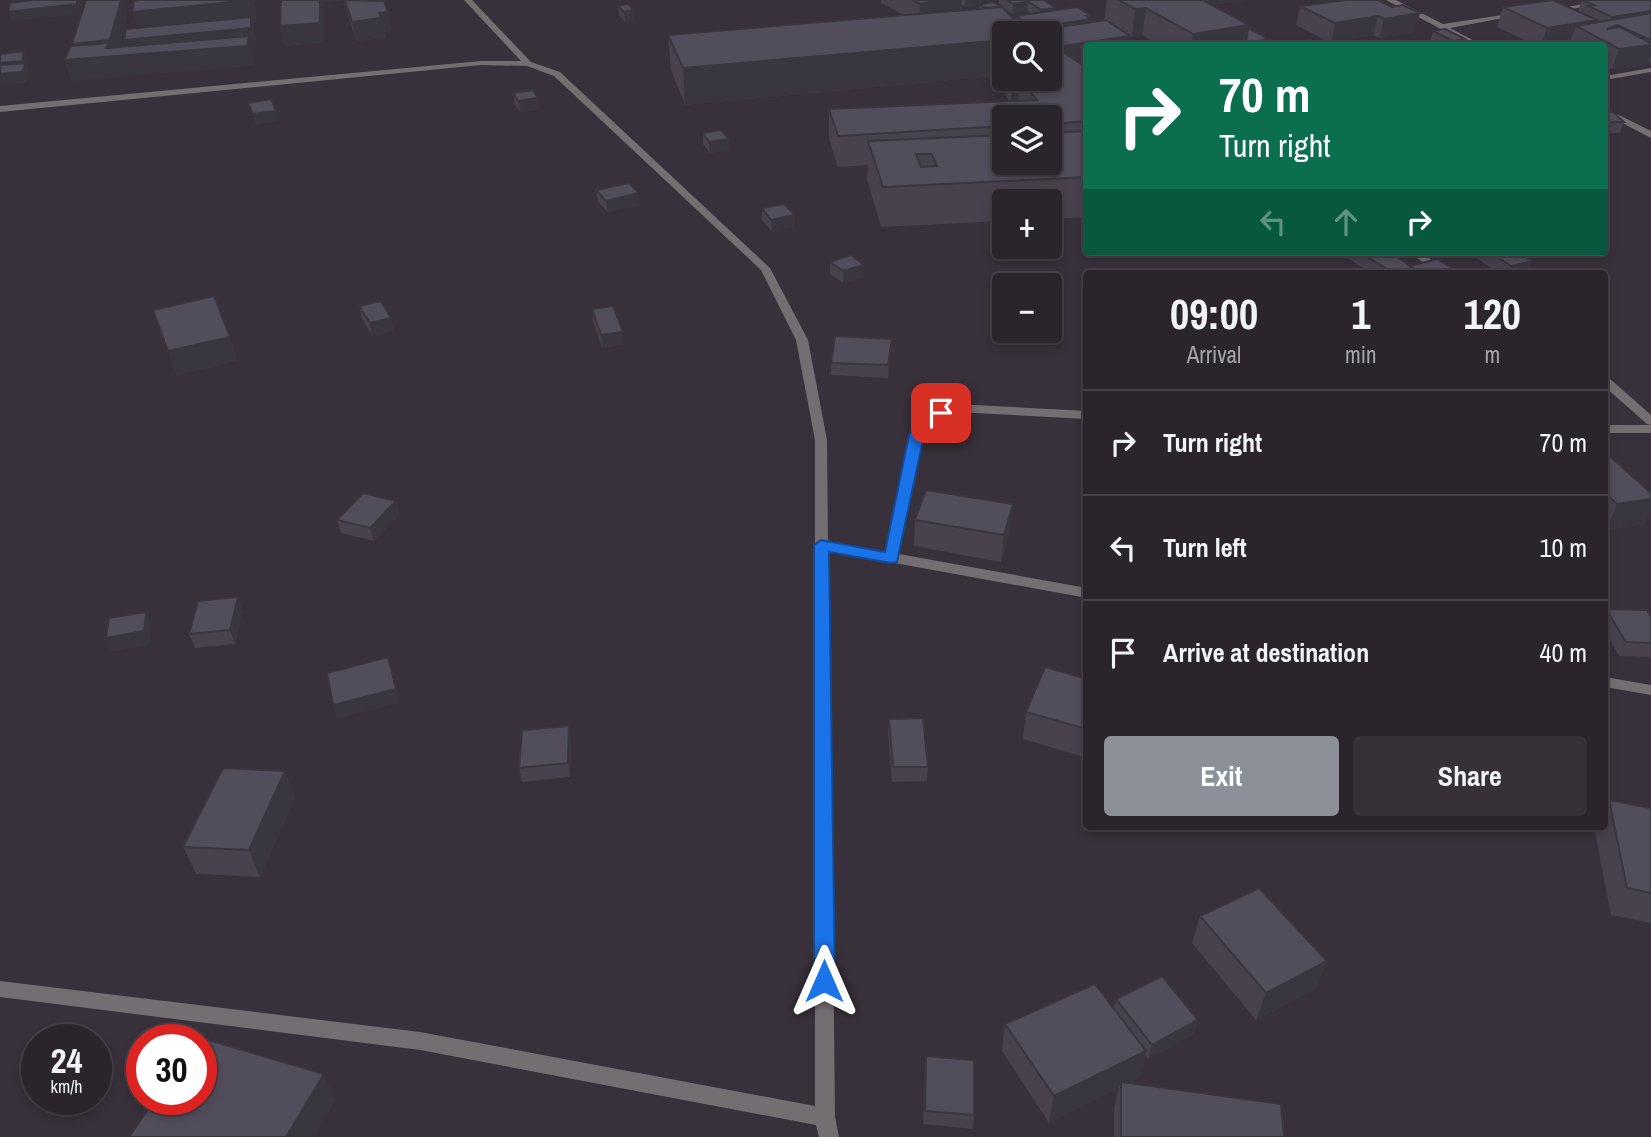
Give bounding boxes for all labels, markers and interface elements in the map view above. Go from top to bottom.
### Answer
map controls [992,21,1062,343]
button: search [992,21,1062,91]
text: 70 m [1219,61,1311,127]
icon: right [1104,70,1195,161]
button: layers [992,105,1062,175]
text: Turn right [1219,124,1331,167]
button: + [992,189,1062,259]
icon: left [1254,203,1292,241]
icon: ahead [1327,203,1365,241]
icon: right [1400,203,1438,241]
button: − [992,273,1062,343]
text: 09:00 [1170,286,1258,342]
text: 1 [1351,286,1370,342]
text: 120 [1464,286,1521,342]
text: Arrival [1187,339,1241,370]
text: min [1345,339,1377,370]
text: m [1484,339,1500,370]
pin [911,383,971,443]
icon: arrive [922,394,960,432]
icon: right [1104,424,1142,462]
text: Turn right [1163,425,1262,460]
text: 70 m [1540,425,1587,460]
icon: left [1104,529,1142,567]
text: Turn left [1163,530,1247,565]
text: 10 m [1540,530,1587,565]
icon: arrive [1104,634,1142,672]
text: Arrive at destination [1163,635,1369,670]
text: 40 m [1540,635,1587,670]
button: Exit [1104,736,1339,816]
button: Share [1353,736,1587,816]
position arrow [787,944,861,1018]
speed limit sign: 30 [126,1024,217,1115]
text: 24 [51,1037,82,1084]
text: km/h [51,1074,83,1099]

